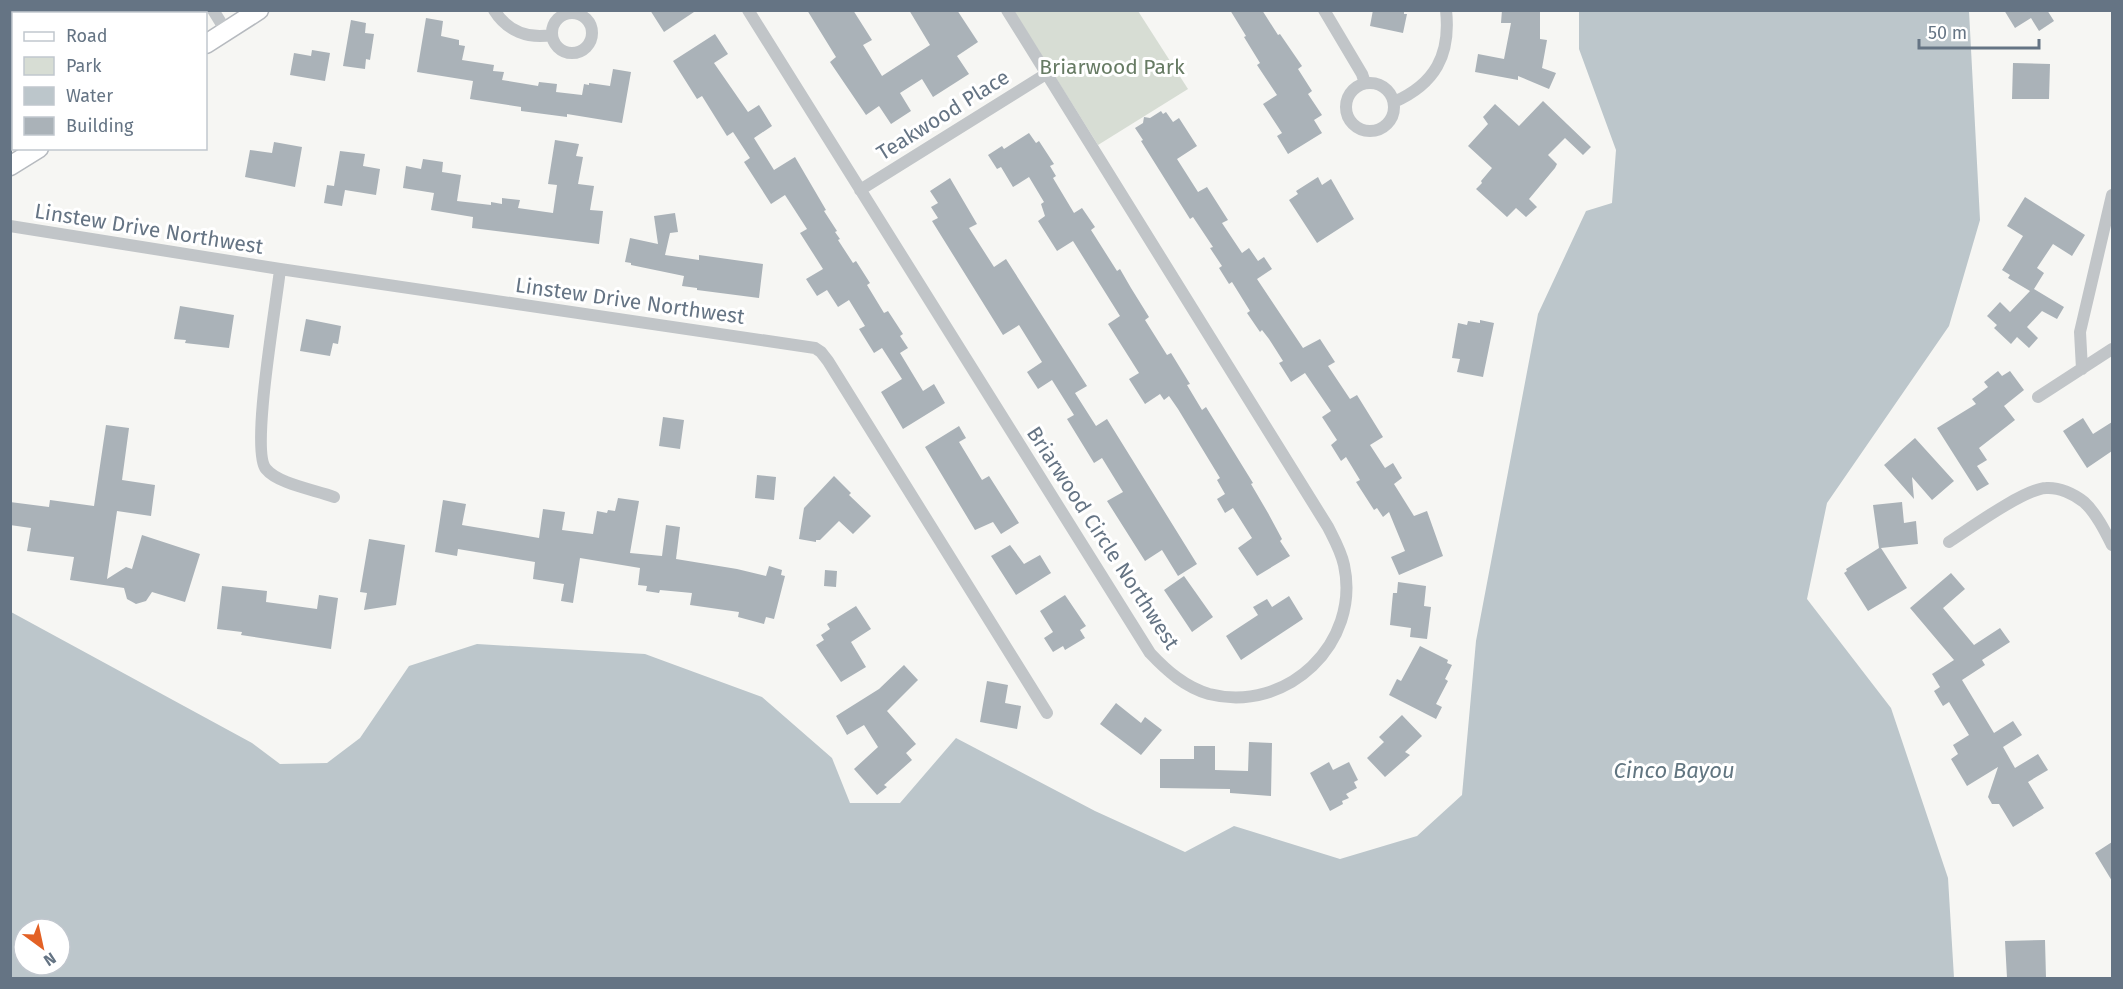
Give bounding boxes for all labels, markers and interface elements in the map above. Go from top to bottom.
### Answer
legend [12,12,207,150]
scale bar [1919,12,2039,50]
text: 50 m [1928,22,1967,44]
text: Road [66,25,108,47]
park label: Briarwood Park [1039,54,1185,80]
text: Park [66,55,102,77]
street label: Teakwood Place [872,64,1014,166]
text: Water [66,85,113,107]
text: Building [66,115,134,137]
street label: Linstew Drive Northwest [33,198,266,260]
street label: Linstew Drive Northwest [514,272,747,330]
street label: Briarwood Circle Northwest [1021,422,1185,655]
water label: Cinco Bayou [1613,757,1735,784]
north arrow [12,917,72,977]
text: N [40,948,60,970]

